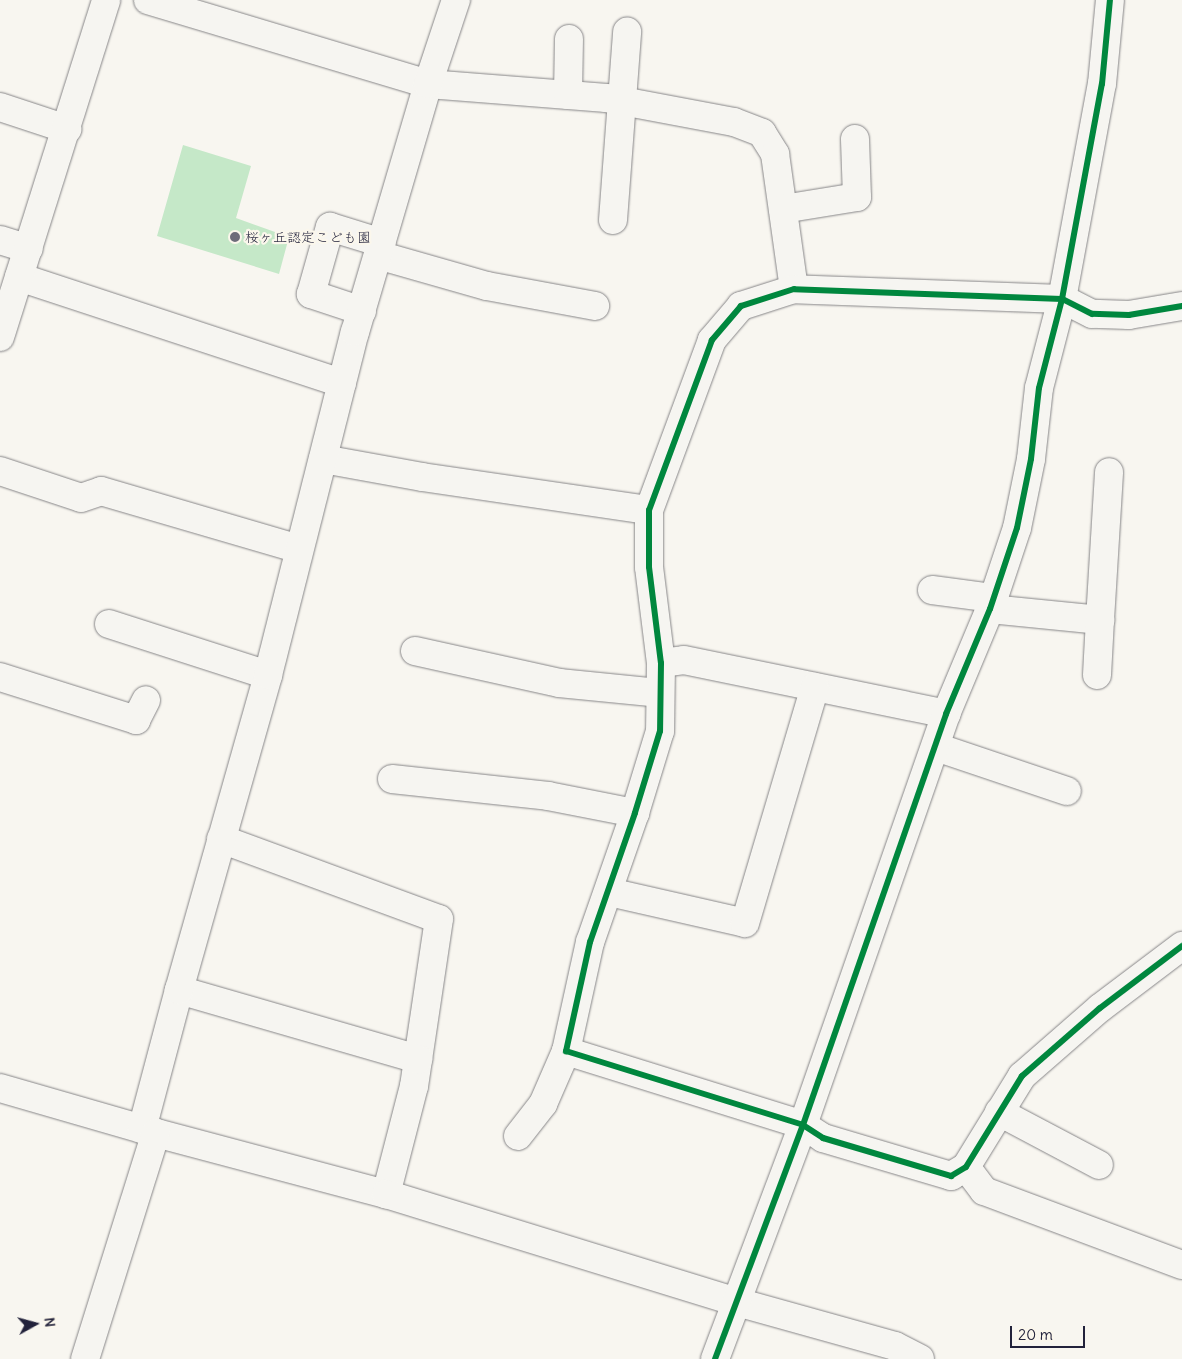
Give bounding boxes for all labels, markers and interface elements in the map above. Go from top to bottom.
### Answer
place label: 桜ヶ丘認定こども園 [245,229,371,245]
marker: 桜ヶ丘認定こども園 [229,231,241,243]
north arrow [10,1299,60,1349]
text: N [40,1316,59,1328]
scale bar [1012,1316,1087,1348]
text: 20 m [1018,1325,1053,1344]

